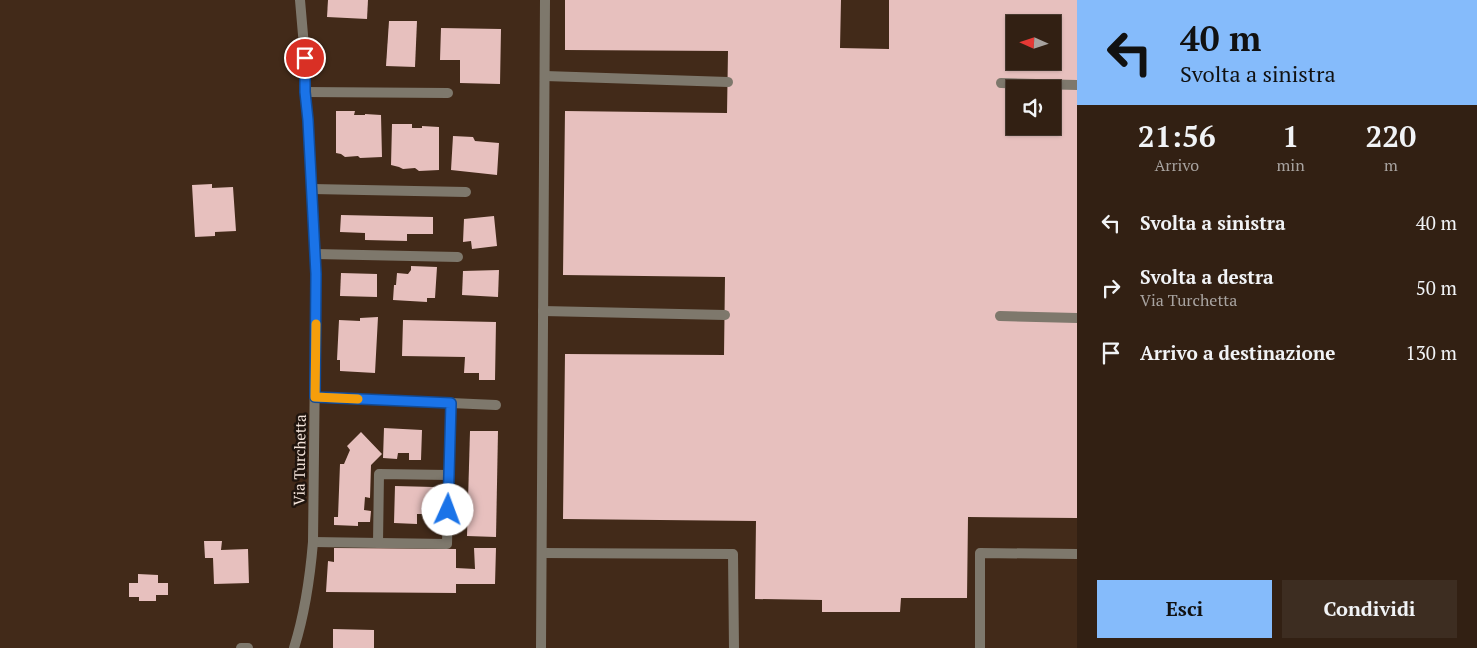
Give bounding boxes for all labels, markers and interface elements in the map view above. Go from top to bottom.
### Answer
north arrow [1006,15,1061,70]
map controls [1006,15,1061,135]
text: 40 m [1180,15,1261,61]
icon: left [1097,20,1162,85]
pin [284,37,326,79]
icon: arrive [291,44,319,72]
text: Svolta a sinistra [1180,59,1336,88]
button: sound [1006,80,1061,135]
text: 21:56 [1138,116,1216,156]
text: 1 [1282,116,1299,156]
text: 220 [1365,116,1416,156]
text: Arrivo [1154,154,1199,176]
text: min [1277,154,1305,176]
text: m [1384,154,1398,176]
icon: left [1097,209,1125,237]
text: Svolta a sinistra [1140,210,1286,235]
text: 40 m [1416,210,1457,235]
text: Svolta a destra [1140,264,1274,289]
icon: right [1097,274,1125,302]
text: 50 m [1416,275,1457,300]
text: Via Turchetta [1140,289,1237,311]
icon: arrive [1097,339,1125,367]
text: Arrivo a destinazione [1140,340,1335,365]
text: 130 m [1406,340,1457,365]
street label: Via Turchetta [288,414,310,506]
position arrow [421,483,473,535]
button: Esci [1097,580,1272,638]
button: Condividi [1282,580,1457,638]

